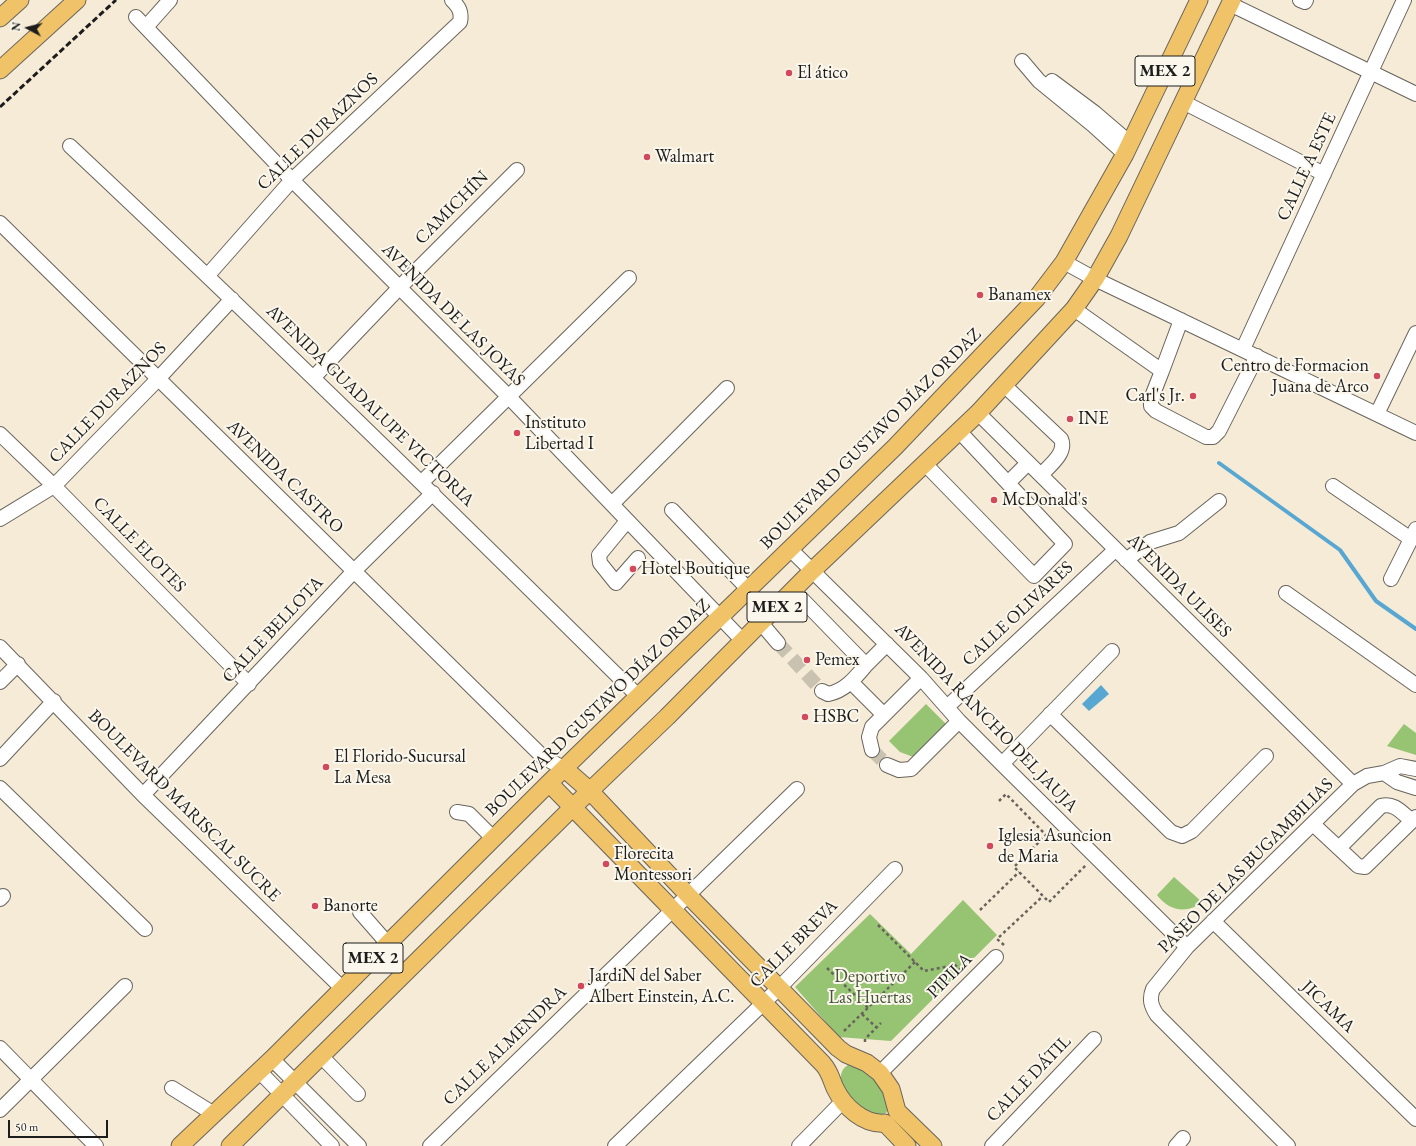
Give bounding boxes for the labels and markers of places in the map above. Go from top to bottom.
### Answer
place label: El ático [797,62,848,84]
marker: El ático [784,68,794,78]
place label: Walmart [655,146,714,168]
marker: Walmart [642,152,652,162]
place label: Banamex [988,284,1051,306]
marker: Banamex [975,290,985,300]
place label: Centro de Formacion Juana de Arco [1221,355,1369,398]
marker: Centro de Formacion Juana de Arco [1372,371,1382,381]
place label: Carl's Jr. [1125,385,1185,407]
marker: Carl's Jr. [1188,391,1198,401]
place label: INE [1078,408,1109,430]
place label: Instituto Libertad I [525,412,594,454]
marker: INE [1065,414,1075,424]
marker: Instituto Libertad I [512,428,522,438]
place label: McDonald's [1002,489,1087,511]
marker: McDonald's [989,495,999,505]
place label: Hotel Boutique [641,558,750,580]
marker: Hotel Boutique [628,564,638,574]
place label: Pemex [815,649,860,671]
marker: Pemex [802,655,812,665]
place label: HSBC [813,706,859,728]
marker: HSBC [800,712,810,722]
place label: El Florido-Sucursal La Mesa [334,746,466,788]
marker: El Florido-Sucursal La Mesa [321,762,331,772]
place label: Iglesia Asuncion de Maria [998,825,1112,868]
marker: Iglesia Asuncion de Maria [985,841,995,851]
place label: Florecita Montessori [614,843,692,886]
marker: Florecita Montessori [601,859,611,869]
place label: Banorte [323,895,378,917]
marker: Banorte [310,901,320,911]
place label: JardiN del Saber Albert Einstein, A.C. [589,965,735,1008]
marker: JardiN del Saber Albert Einstein, A.C. [576,981,586,991]

